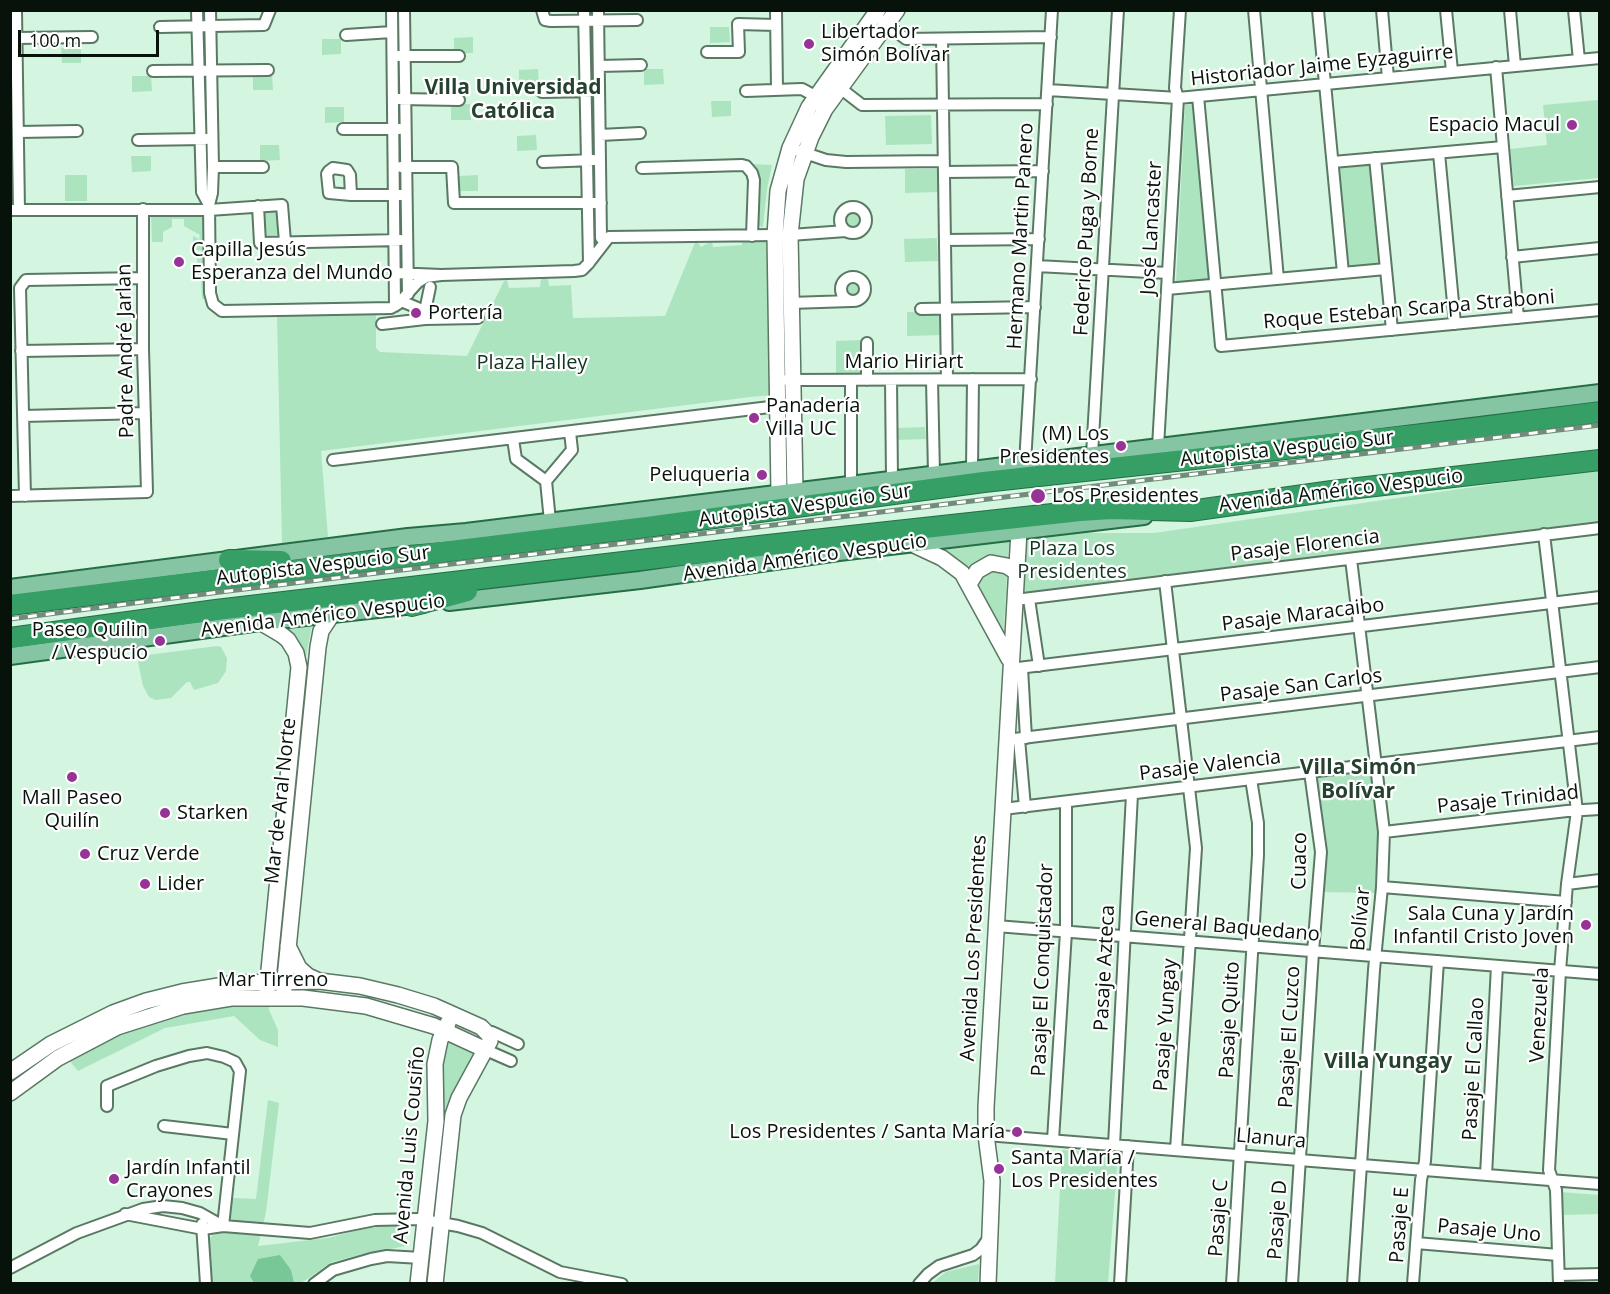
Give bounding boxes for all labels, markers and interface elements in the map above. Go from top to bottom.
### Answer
scale bar [21,18,162,56]
place label: Libertador Simón Bolívar [821,20,949,67]
text: 100 m [29,28,81,52]
marker: Libertador Simón Bolívar [802,37,816,51]
street label: Historiador Jaime Eyzaguirre [1189,40,1455,92]
district label: Villa Universidad Católica [424,75,602,125]
place label: Espacio Macul [1428,113,1560,137]
marker: Espacio Macul [1565,118,1579,132]
street label: Hermano Martin Panero [1003,122,1039,350]
street label: Federico Puga y Borne [1070,127,1104,337]
street label: José Lancaster [1137,160,1167,296]
place label: Capilla Jesús Esperanza del Mundo [191,238,393,285]
marker: Capilla Jesús Esperanza del Mundo [172,255,186,269]
street label: Padre André Jarlan [112,263,140,439]
street label: Roque Esteban Scarpa Straboni [1262,285,1556,335]
place label: Portería [428,301,503,325]
marker: Portería [409,306,423,320]
street label: Mario Hiriart [845,350,963,374]
park label: Plaza Halley [476,351,588,375]
place label: Panadería Villa UC [766,394,860,441]
marker: Panadería Villa UC [747,411,761,425]
place label: (M) Los Presidentes [999,422,1109,469]
street label: Autopista Vespucio Sur [1179,426,1395,472]
marker: (M) Los Presidentes [1114,439,1128,453]
place label: Peluqueria [649,463,750,487]
street label: Avenida Américo Vespucio [1217,464,1465,518]
marker: Peluqueria [755,468,769,482]
street label: Autopista Vespucio Sur [697,479,913,533]
place label: Los Presidentes [1052,484,1199,508]
marker: Los Presidentes [1029,487,1047,505]
street label: Pasaje Florencia [1229,525,1381,567]
street label: Avenida Américo Vespucio [682,529,928,587]
park label: Plaza Los Presidentes [1017,537,1127,584]
street label: Autopista Vespucio Sur [215,541,431,591]
street label: Avenida Américo Vespucio [199,589,447,643]
street label: Pasaje Maracaibo [1220,593,1386,637]
place label: Paseo Quilin / Vespucio [32,618,148,665]
marker: Paseo Quilin / Vespucio [153,634,167,648]
street label: Pasaje San Carlos [1218,664,1384,708]
street label: Mar de Aral Norte [260,717,302,885]
street label: Pasaje Valencia [1138,745,1282,787]
district label: Villa Simón Bolívar [1300,755,1416,805]
marker: Mall Paseo Quilín [65,770,79,784]
street label: Pasaje Trinidad [1436,781,1580,819]
place label: Mall Paseo Quilín [22,786,122,833]
place label: Starken [177,801,248,825]
marker: Starken [158,806,172,820]
street label: Cuaco [1287,832,1313,890]
street label: Avenida Los Presidentes [956,834,992,1062]
place label: Cruz Verde [97,842,199,866]
marker: Cruz Verde [78,847,92,861]
street label: Pasaje El Conquistador [1027,863,1059,1077]
place label: Lider [157,872,204,896]
marker: Lider [138,877,152,891]
street label: Bolívar [1346,886,1376,952]
place label: Sala Cuna y Jardín Infantil Cristo Joven [1393,902,1574,949]
street label: Pasaje Azteca [1090,904,1120,1032]
street label: General Baquedano [1133,907,1321,947]
marker: Sala Cuna y Jardín Infantil Cristo Joven [1579,918,1593,932]
street label: Pasaje Yungay [1149,958,1183,1092]
street label: Pasaje Quito [1215,961,1245,1079]
street label: Pasaje El Cuzco [1274,965,1306,1109]
street label: Venezuela [1526,967,1554,1063]
street label: Mar Tirreno [218,968,328,992]
street label: Pasaje El Callao [1458,997,1490,1141]
street label: Avenida Luis Cousiño [389,1045,431,1245]
district label: Villa Yungay [1324,1049,1452,1075]
place label: Los Presidentes / Santa María [729,1120,1005,1144]
street label: Llanura [1235,1124,1307,1154]
marker: Los Presidentes / Santa María [1010,1125,1024,1139]
place label: Santa María / Los Presidentes [1011,1146,1158,1193]
place label: Jardín Infantil Crayones [126,1156,251,1203]
marker: Santa María / Los Presidentes [992,1162,1006,1176]
marker: Jardín Infantil Crayones [107,1172,121,1186]
street label: Pasaje C [1204,1178,1234,1258]
street label: Pasaje D [1263,1179,1293,1261]
street label: Pasaje E [1385,1186,1415,1264]
street label: Pasaje Uno [1436,1215,1542,1247]

